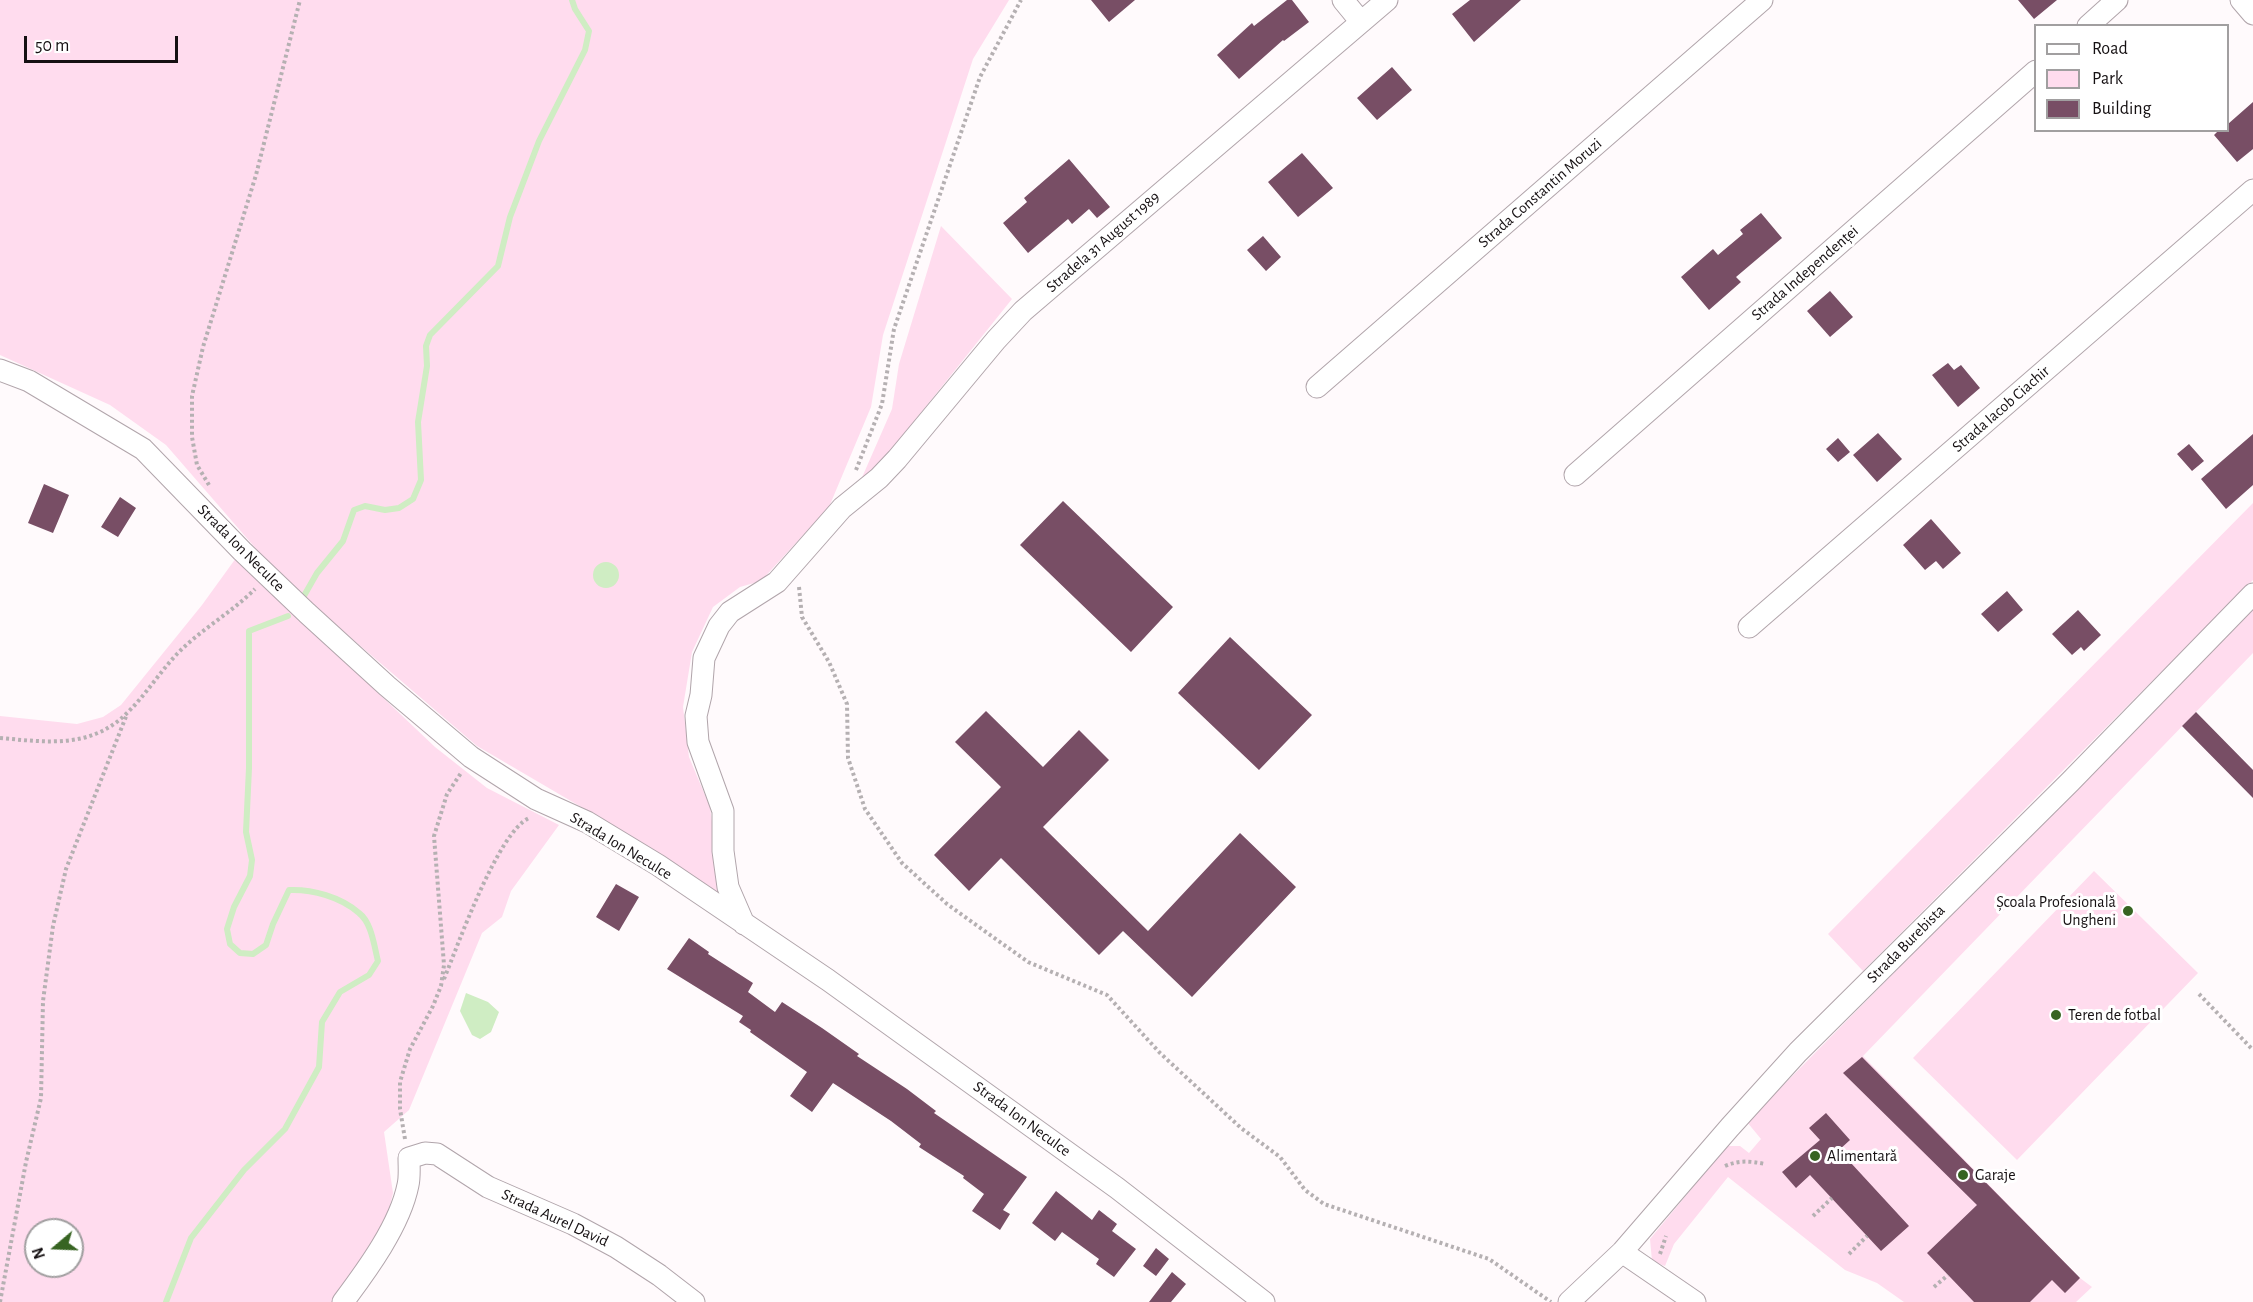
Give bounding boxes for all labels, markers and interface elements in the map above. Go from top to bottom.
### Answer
scale bar [27,24,182,62]
legend [2034,24,2229,132]
text: 50 m [35,37,69,55]
text: Road [2092,40,2128,58]
text: Park [2092,70,2123,88]
text: Building [2092,100,2151,118]
street label: Strada Constantin Moruzi [1474,134,1606,252]
street label: Stradela 31 August 1989 [1042,187,1164,297]
street label: Strada Independenței [1748,221,1862,325]
street label: Strada Iacob Ciachir [1948,362,2054,456]
street label: Strada Ion Neculce [193,500,289,596]
street label: Strada Ion Neculce [566,808,676,884]
place label: Școala Profesională Ungheni [1996,892,2116,930]
street label: Strada Burebista [1863,901,1949,987]
marker: Școala Profesională Ungheni [2121,904,2135,918]
place label: Teren de fotbal [2068,1005,2161,1025]
marker: Teren de fotbal [2049,1008,2063,1022]
street label: Strada Ion Neculce [970,1077,1074,1161]
place label: Alimentară [1827,1146,1897,1166]
marker: Alimentară [1808,1149,1822,1163]
place label: Garaje [1975,1165,2016,1185]
marker: Garaje [1956,1168,1970,1182]
street label: Strada Aurel David [498,1185,612,1251]
north arrow [24,1218,84,1278]
text: N [29,1245,48,1261]

